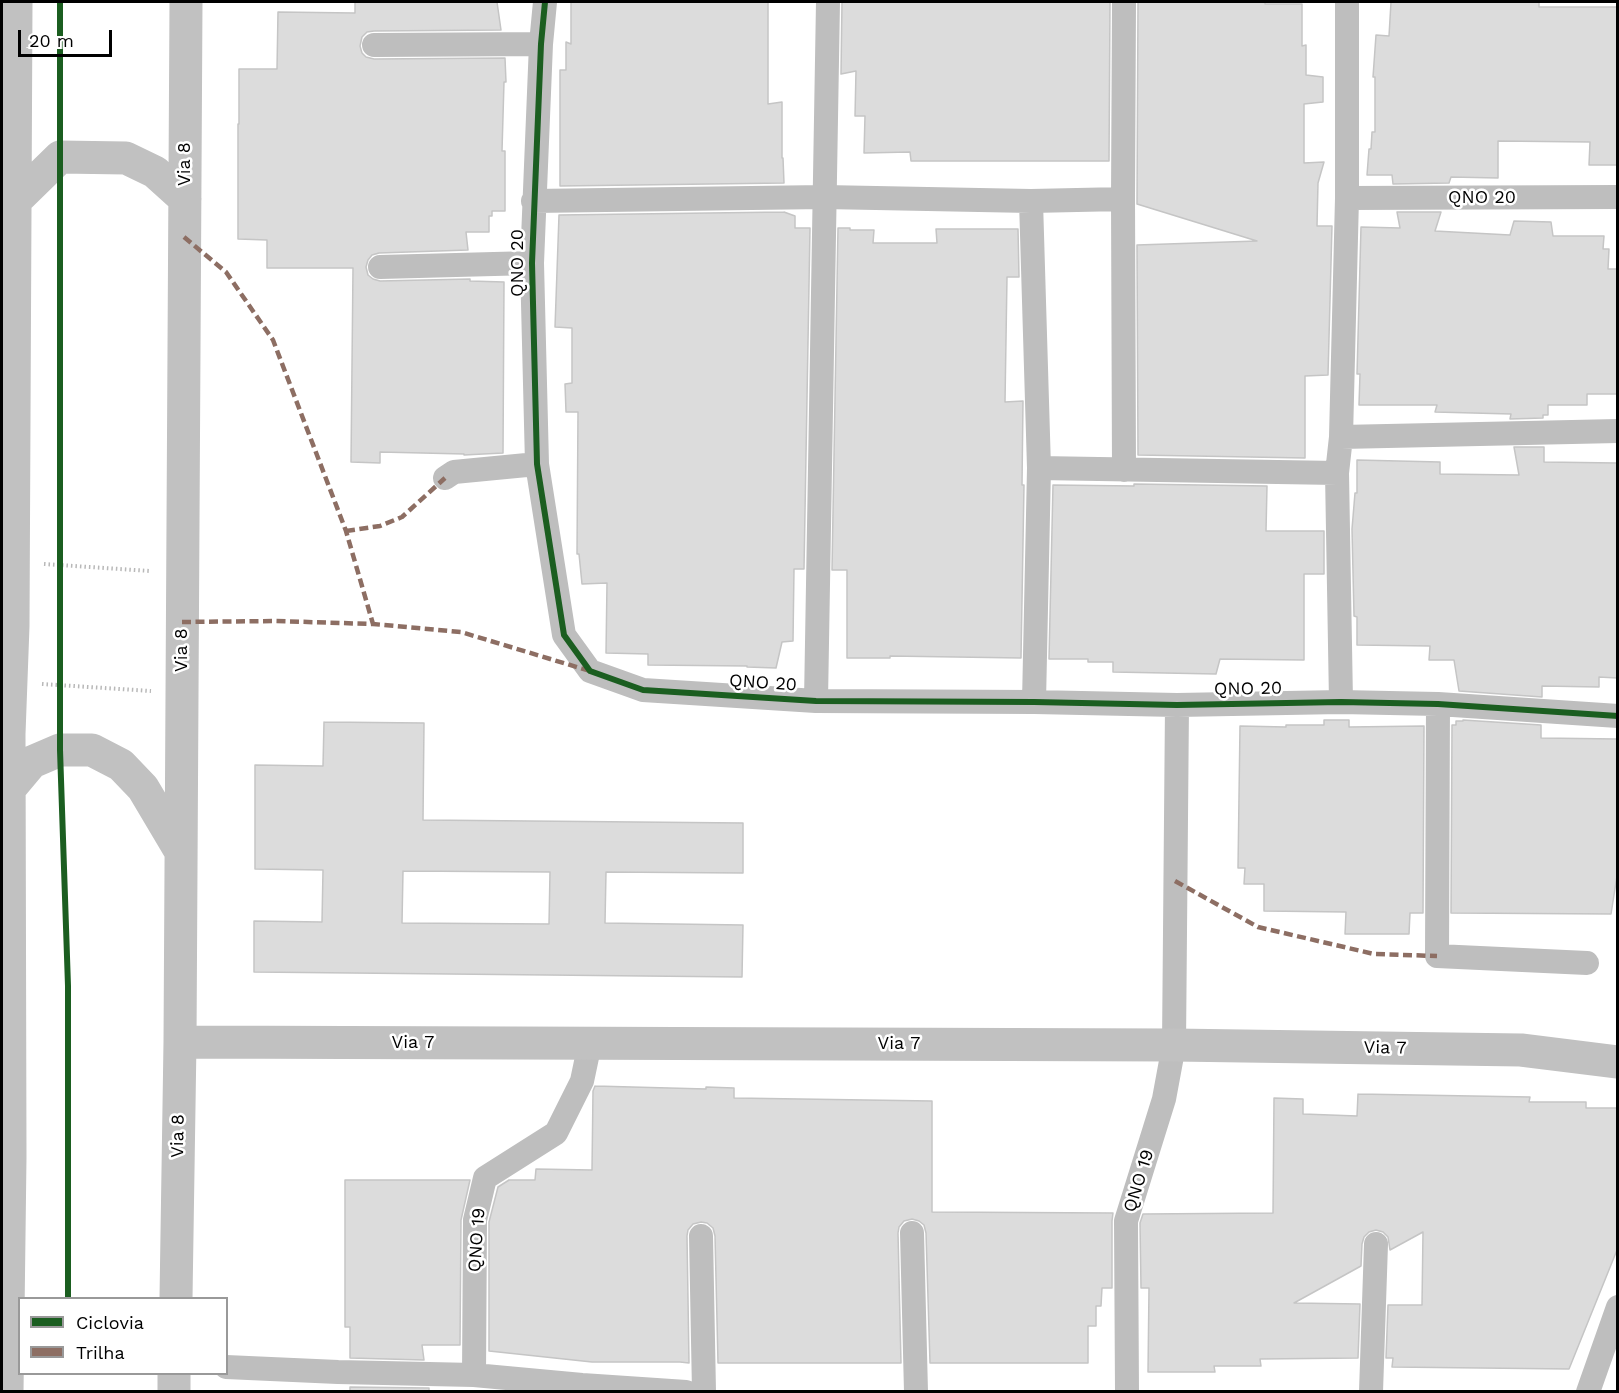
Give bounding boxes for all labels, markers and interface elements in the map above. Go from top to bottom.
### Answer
scale bar [21,18,116,56]
text: 20 m [29,30,74,51]
street label: Via 8 [174,142,196,186]
street label: QNO 20 [1448,187,1516,209]
street label: QNO 20 [507,229,529,297]
street label: Via 8 [171,628,193,672]
street label: QNO 20 [728,670,798,696]
street label: QNO 20 [1214,678,1282,700]
street label: Via 7 [392,1032,434,1054]
street label: Via 7 [878,1033,920,1055]
street label: Via 7 [1363,1037,1407,1059]
street label: Via 8 [167,1114,189,1158]
street label: QNO 19 [1119,1147,1159,1215]
street label: QNO 19 [464,1207,490,1273]
legend [18,1297,228,1375]
text: Ciclovia [76,1312,144,1333]
text: Trilha [76,1342,125,1363]

